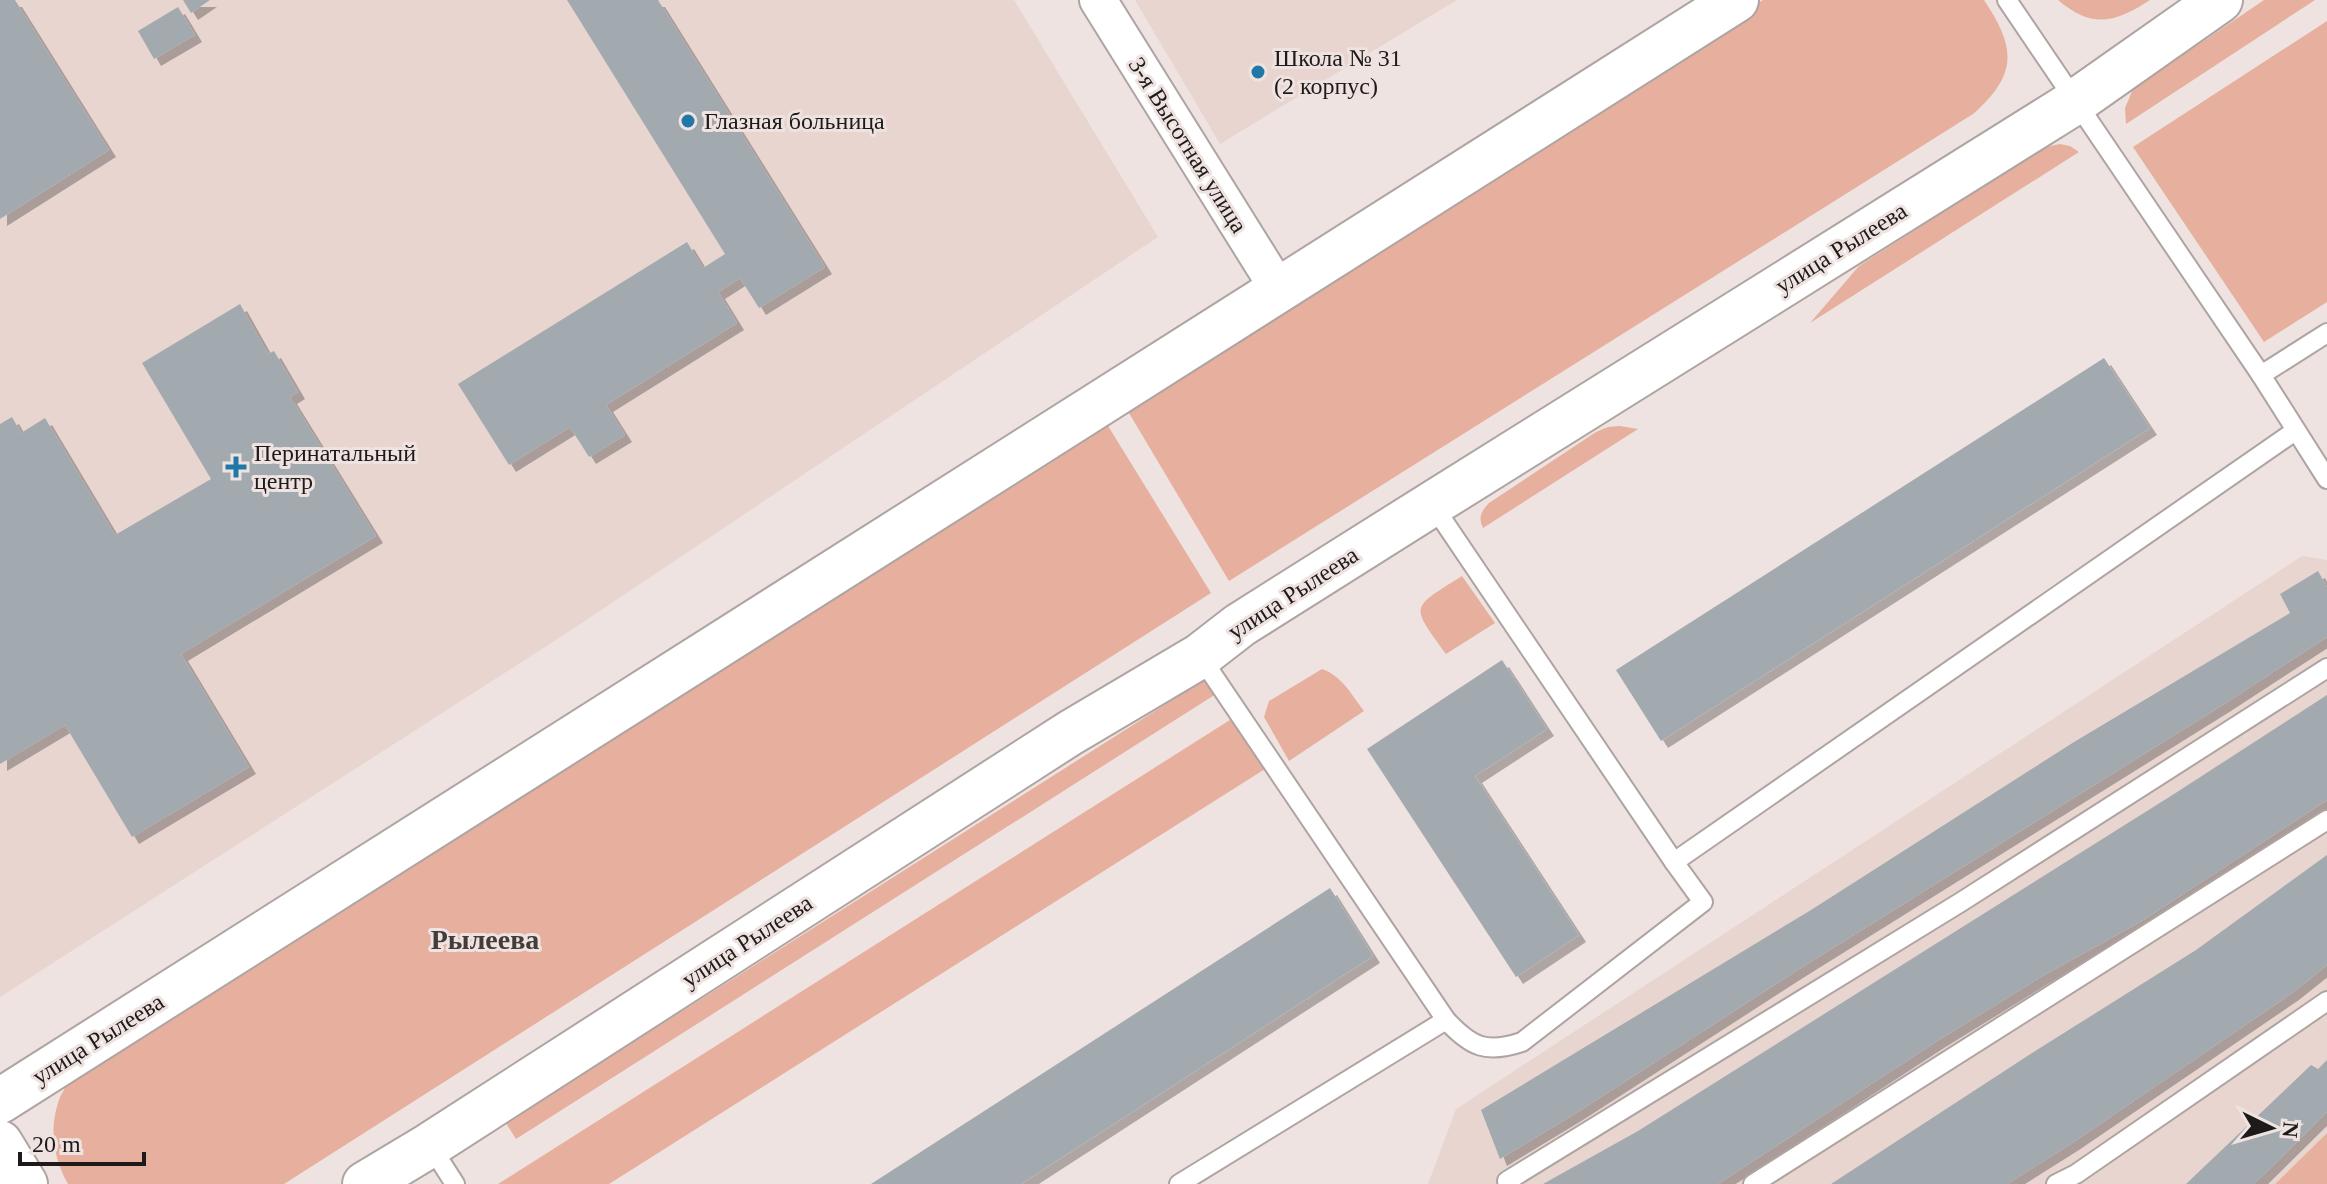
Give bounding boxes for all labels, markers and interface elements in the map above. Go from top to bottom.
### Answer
place label: Школа № 31 (2 корпус) [1274,45,1402,99]
street label: 3-я Высотная улица [1124,53,1253,238]
marker: Школа № 31 (2 корпус) [1249,63,1267,81]
place label: Глазная больница [704,108,885,134]
marker: Глазная больница [679,112,697,130]
street label: улица Рылеева [1771,197,1912,299]
place label: Перинатальный центр [254,440,416,494]
marker: Перинатальный центр [225,456,247,478]
street label: улица Рылеева [1223,541,1363,645]
street label: улица Рылеева [677,889,817,993]
district label: Рылеева [431,924,539,955]
street label: улица Рылеева [28,988,169,1090]
north arrow [2231,1088,2311,1168]
scale bar [20,1116,144,1166]
text: N [2277,1121,2304,1139]
text: 20 m [32,1131,81,1157]

